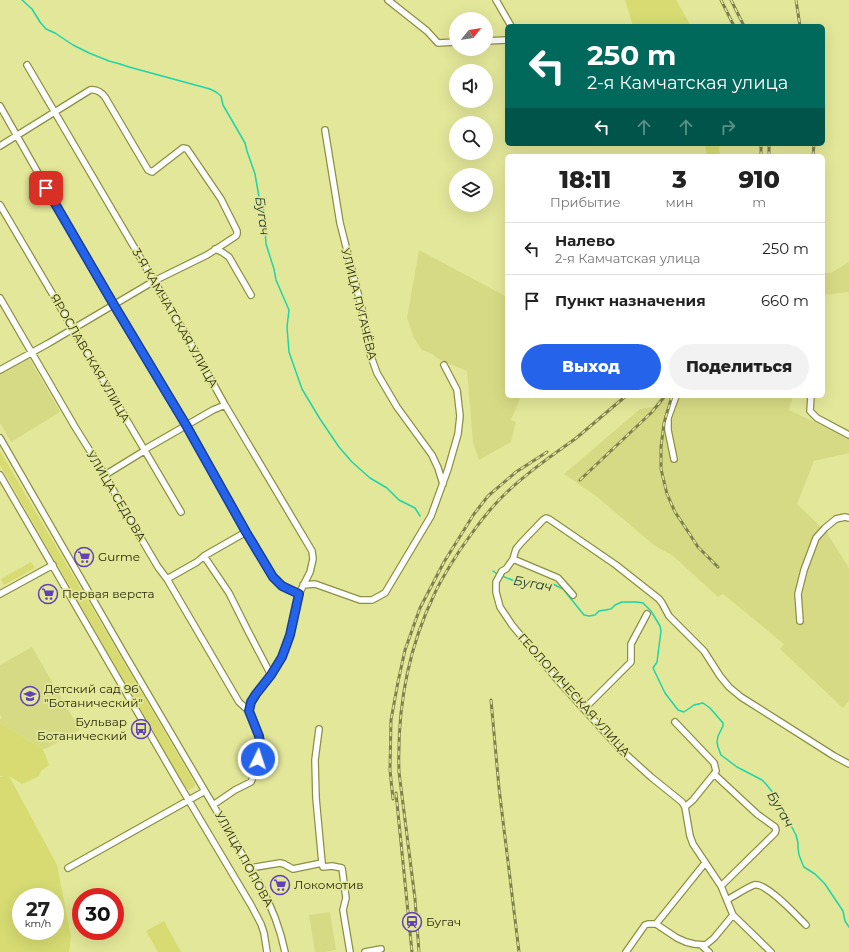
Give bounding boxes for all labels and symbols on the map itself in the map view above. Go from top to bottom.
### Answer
north arrow [449,12,493,56]
pin [29,171,63,205]
water label: Бугач [252,196,274,237]
street label: 3-Я КАМЧАТСКАЯ УЛИЦА [129,245,222,390]
street label: УЛИЦА ПУГАЧЁВА [338,246,381,362]
street label: ЯРОСЛАВСКАЯ УЛИЦА [47,291,134,425]
street label: УЛИЦА СЕДОВА [83,448,149,544]
supermarket icon: Gurme [73,546,95,568]
place label: Gurme [98,549,140,564]
water label: Бугач [512,572,554,594]
supermarket icon: Первая верста [37,583,59,605]
place label: Первая верста [62,586,155,601]
street label: ГЕОЛОГИЧЕСКАЯ УЛИЦА [515,630,634,759]
place label: Детский сад 96 "Ботанический" [44,681,143,710]
school or university icon: Детский сад 96 "Ботанический" [19,685,41,707]
place label: Бульвар Ботанический [37,714,127,743]
bus stop icon: Бульвар Ботанический [130,718,152,740]
position arrow [237,738,279,780]
water label: Бугач [764,788,798,830]
street label: УЛИЦА ПОПОВА [212,808,277,909]
supermarket icon: Локомотив [269,874,291,896]
place label: Локомотив [294,877,364,892]
speed limit sign: 30 [72,888,124,940]
station icon: Бугач [401,911,423,933]
place label: Бугач [426,914,461,929]

